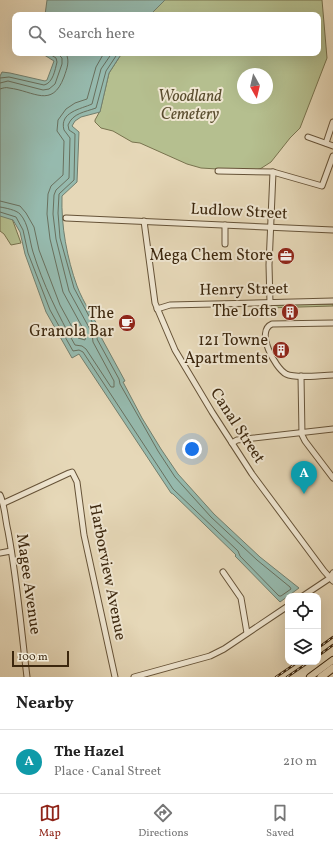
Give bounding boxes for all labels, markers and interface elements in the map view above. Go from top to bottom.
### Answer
search box [12,12,321,56]
icon: search [26,23,48,45]
text: Search here [58,24,135,45]
north arrow [237,68,273,104]
park label: Woodland Cemetery [158,86,222,126]
street label: Ludlow Street [190,198,288,226]
place label: Mega Chem Store [149,245,273,267]
office icon: Mega Chem Store [276,246,296,266]
street label: Henry Street [199,278,289,302]
place label: The Lofts [212,301,277,323]
building icon: The Lofts [280,302,300,322]
place label: The Granola Bar [29,303,114,343]
cafe icon: The Granola Bar [117,313,137,333]
place label: 121 Towne Apartments [184,330,268,370]
building icon: 121 Towne Apartments [271,340,291,360]
street label: Canal Street [204,384,270,468]
your location [182,439,202,459]
pin: A [291,461,317,494]
street label: Harborview Avenue [83,502,131,642]
street label: Magee Avenue [10,532,46,636]
map controls [285,593,321,665]
button: locate [285,593,321,629]
button: layers [285,629,321,665]
scale bar [12,649,69,668]
text: 100 m [18,650,48,665]
text: Nearby [16,692,74,715]
text: The Hazel [54,742,124,763]
text: A [24,753,34,771]
text: 210 m [283,753,317,771]
text: Place · Canal Street [54,763,161,781]
tab: Map [39,802,61,841]
tab: Directions [138,802,189,841]
tab: Saved [266,802,294,841]

